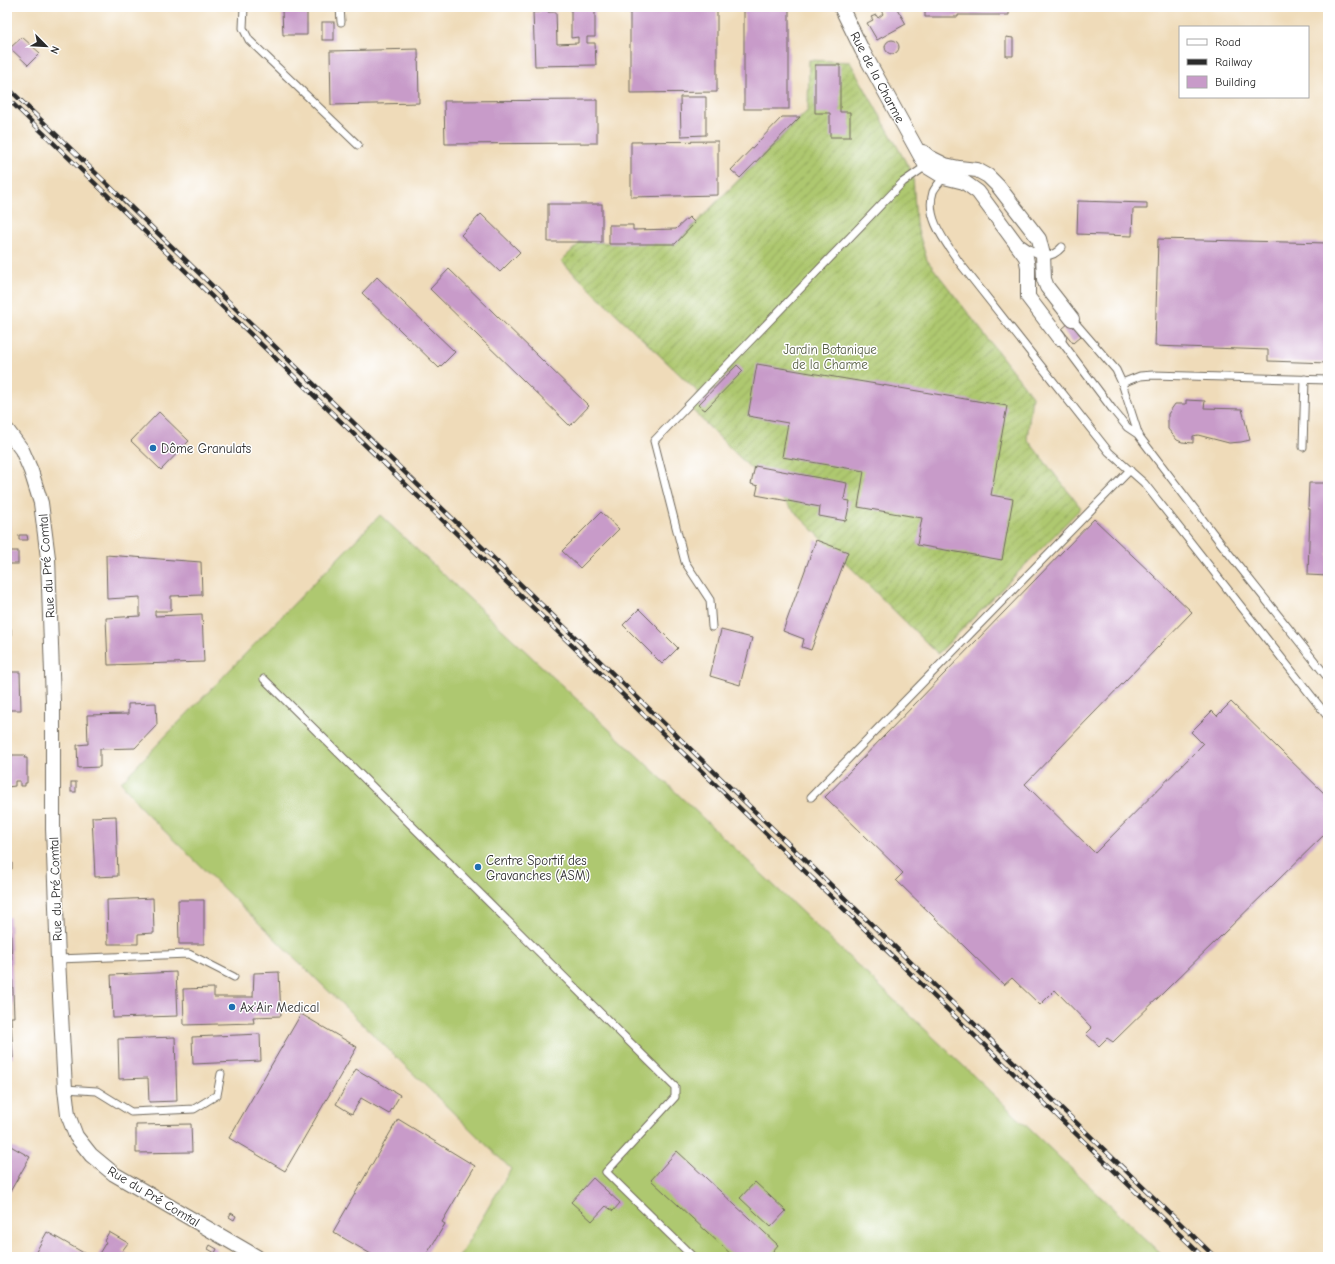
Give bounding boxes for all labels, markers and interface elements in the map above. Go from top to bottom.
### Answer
north arrow [26,26,66,66]
legend [1179,26,1309,98]
street label: Rue de la Charme [847,29,908,126]
text: Road [1215,35,1241,49]
text: N [47,44,62,56]
text: Railway [1215,55,1253,69]
text: Building [1215,75,1256,89]
park label: Jardin Botanique de la Charme [783,342,877,372]
place label: Dôme Granulats [161,441,251,456]
marker: Dôme Granulats [148,443,158,453]
street label: Rue du Pré Comtal [35,513,58,619]
street label: Rue du Pré Comtal [46,836,65,941]
place label: Centre Sportif des Gravanches (ASM) [486,853,590,883]
marker: Centre Sportif des Gravanches (ASM) [473,862,483,872]
place label: Ax'Air Medical [240,1000,319,1015]
marker: Ax'Air Medical [227,1002,237,1012]
street label: Rue du Pré Comtal [105,1163,202,1230]

